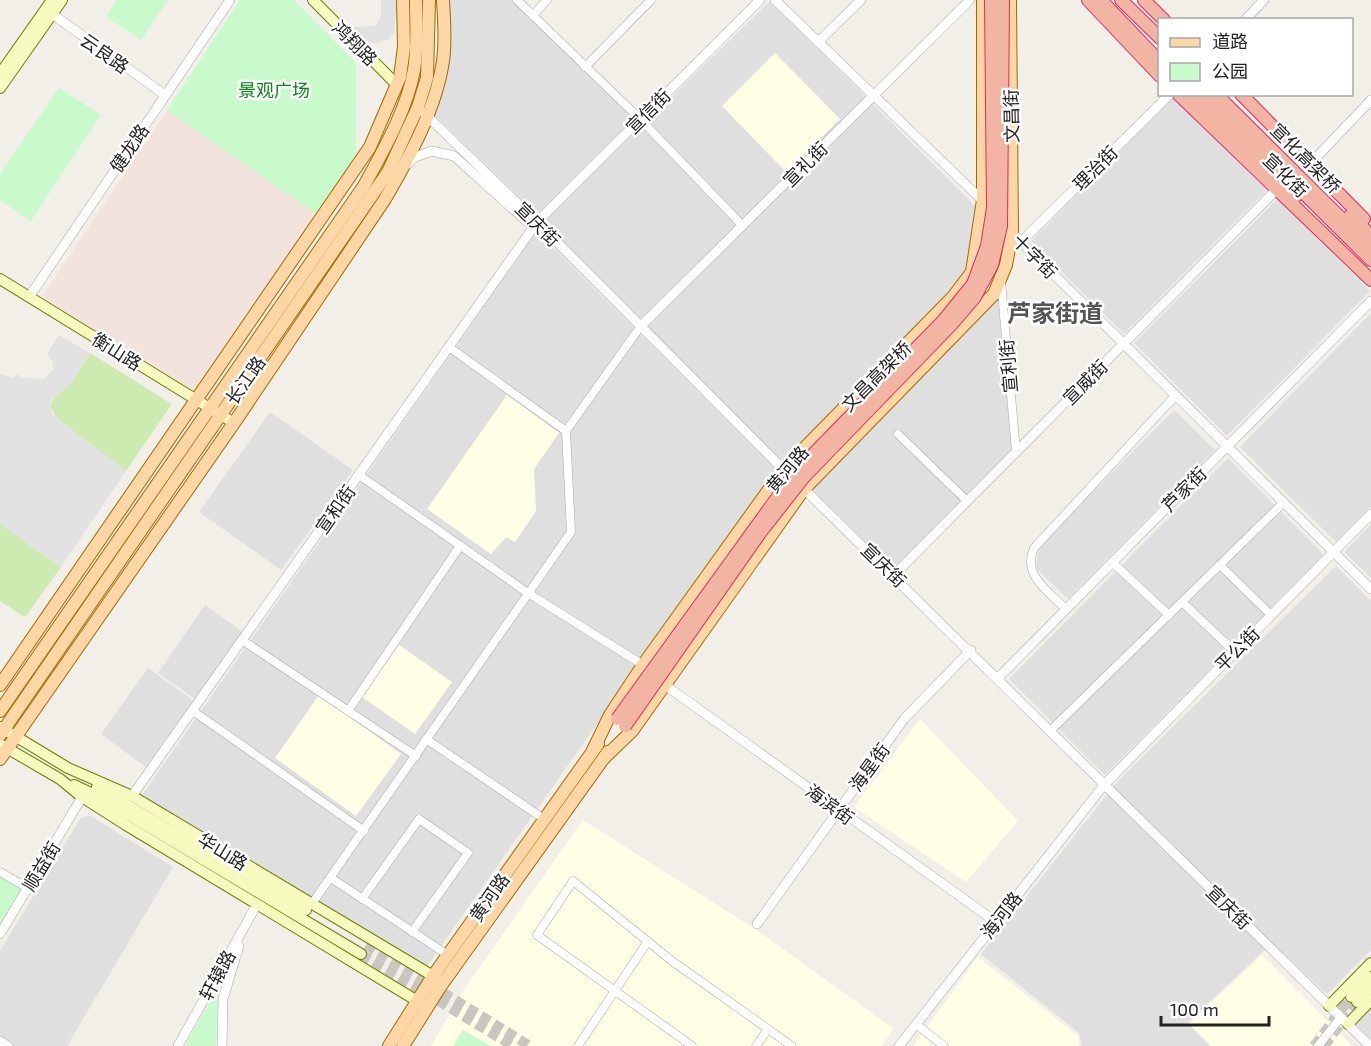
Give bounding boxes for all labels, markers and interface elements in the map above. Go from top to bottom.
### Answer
street label: 鸿翔路 [328,16,382,70]
legend [1158,18,1353,96]
street label: 云良路 [77,29,133,77]
text: 道路 [1212,30,1248,52]
text: 公园 [1212,60,1248,82]
park label: 景观广场 [238,79,310,101]
street label: 宣信街 [621,84,675,138]
street label: 文昌街 [1000,89,1022,143]
street label: 宣化高架桥 [1266,118,1346,198]
street label: 健龙路 [105,119,153,177]
street label: 宣礼街 [778,137,832,191]
street label: 理治街 [1068,141,1122,195]
street label: 宣化街 [1259,148,1313,202]
street label: 宣庆街 [511,197,565,251]
street label: 十字街 [1008,229,1062,283]
district label: 芦家街道 [1007,298,1103,327]
street label: 衡山路 [88,327,146,375]
street label: 文昌高架桥 [836,336,916,416]
street label: 宣利街 [995,338,1021,394]
street label: 长江路 [221,352,269,408]
street label: 宣威街 [1058,355,1112,409]
street label: 黄河路 [761,441,813,497]
street label: 芦家街 [1157,462,1211,516]
street label: 宣和街 [311,481,359,537]
street label: 宣庆街 [857,538,911,592]
street label: 平公街 [1210,622,1264,676]
street label: 海星街 [844,739,894,795]
street label: 海滨街 [802,779,858,829]
street label: 华山路 [194,828,252,874]
street label: 顺益街 [18,837,64,895]
street label: 黄河路 [465,869,513,925]
street label: 宣庆街 [1202,880,1256,934]
street label: 海河路 [976,887,1026,943]
street label: 轩辕路 [194,946,240,1004]
scale bar [1161,989,1269,1027]
text: 100 m [1170,998,1219,1020]

